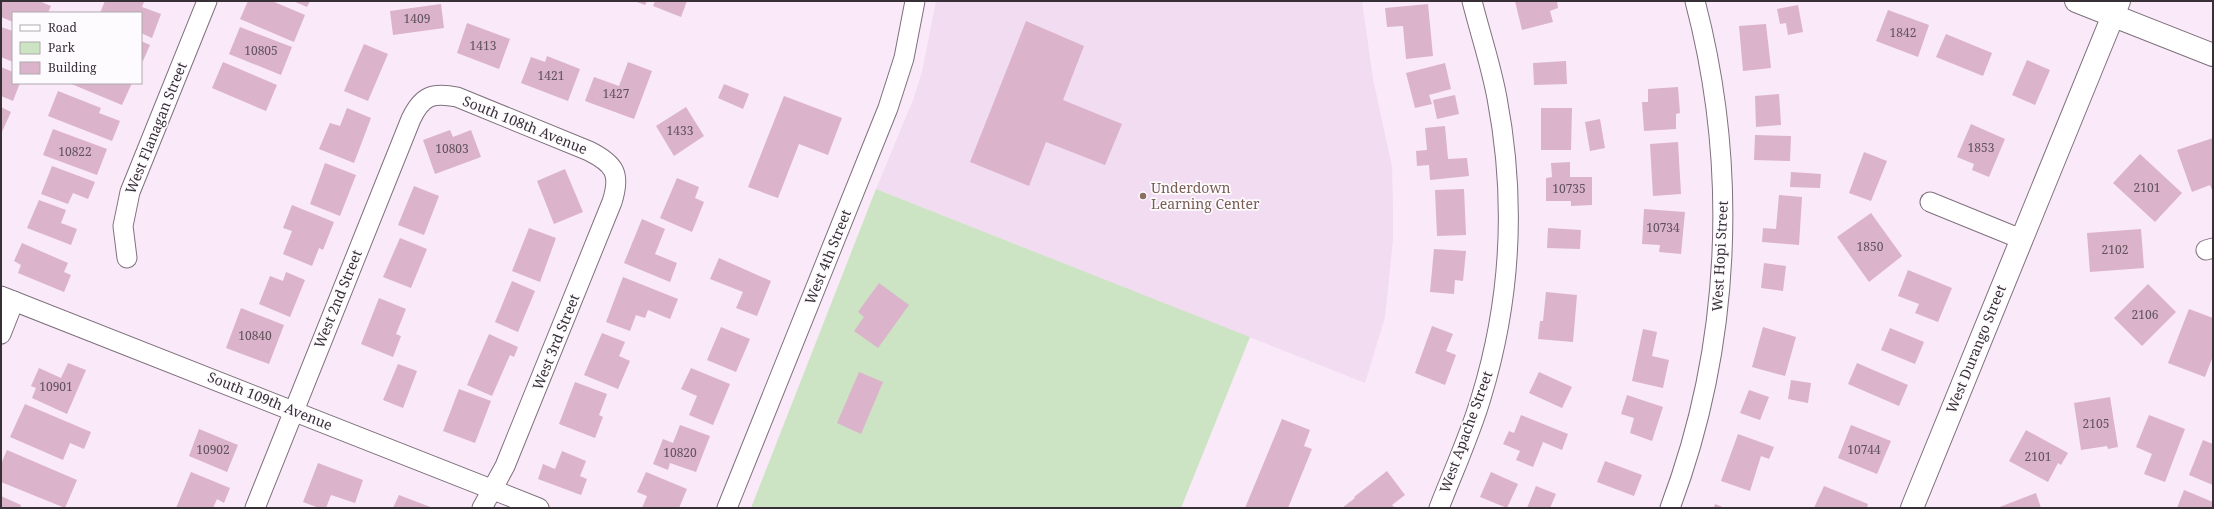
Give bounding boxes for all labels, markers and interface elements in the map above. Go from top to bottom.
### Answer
house number: 1409 [404,10,430,27]
legend [12,12,142,84]
text: Road [48,19,78,36]
house number: 1842 [1890,24,1916,41]
house number: 1413 [470,37,497,54]
text: Park [48,39,76,56]
house number: 10805 [244,42,278,59]
text: Building [48,59,97,76]
street label: West Flanagan Street [120,59,191,197]
house number: 1421 [538,67,564,84]
house number: 1427 [603,85,630,102]
street label: South 108th Avenue [460,91,590,158]
house number: 1433 [667,122,694,139]
house number: 1853 [1968,139,1995,156]
house number: 10803 [435,140,469,157]
house number: 10822 [58,143,92,160]
place label: Underdown Learning Center [1151,178,1260,213]
house number: 2101 [2134,179,2160,196]
house number: 10735 [1552,180,1586,197]
marker: Underdown Learning Center [1138,191,1148,201]
street label: West Hopi Street [1707,200,1732,312]
street label: West 4th Street [800,207,855,307]
house number: 10734 [1646,219,1680,236]
house number: 1850 [1857,238,1884,255]
house number: 2102 [2102,241,2128,258]
street label: West 2nd Street [309,247,366,351]
street label: West Durango Street [1941,282,2010,416]
street label: West 3rd Street [528,291,583,393]
house number: 2106 [2132,306,2159,323]
house number: 10840 [238,327,272,344]
street label: South 109th Avenue [205,367,335,434]
street label: West Apache Street [1435,368,1496,495]
house number: 10901 [39,378,73,395]
house number: 2105 [2083,415,2109,432]
house number: 10902 [196,441,230,458]
house number: 10744 [1847,441,1881,458]
house number: 10820 [663,444,697,461]
house number: 2101 [2025,448,2051,465]

